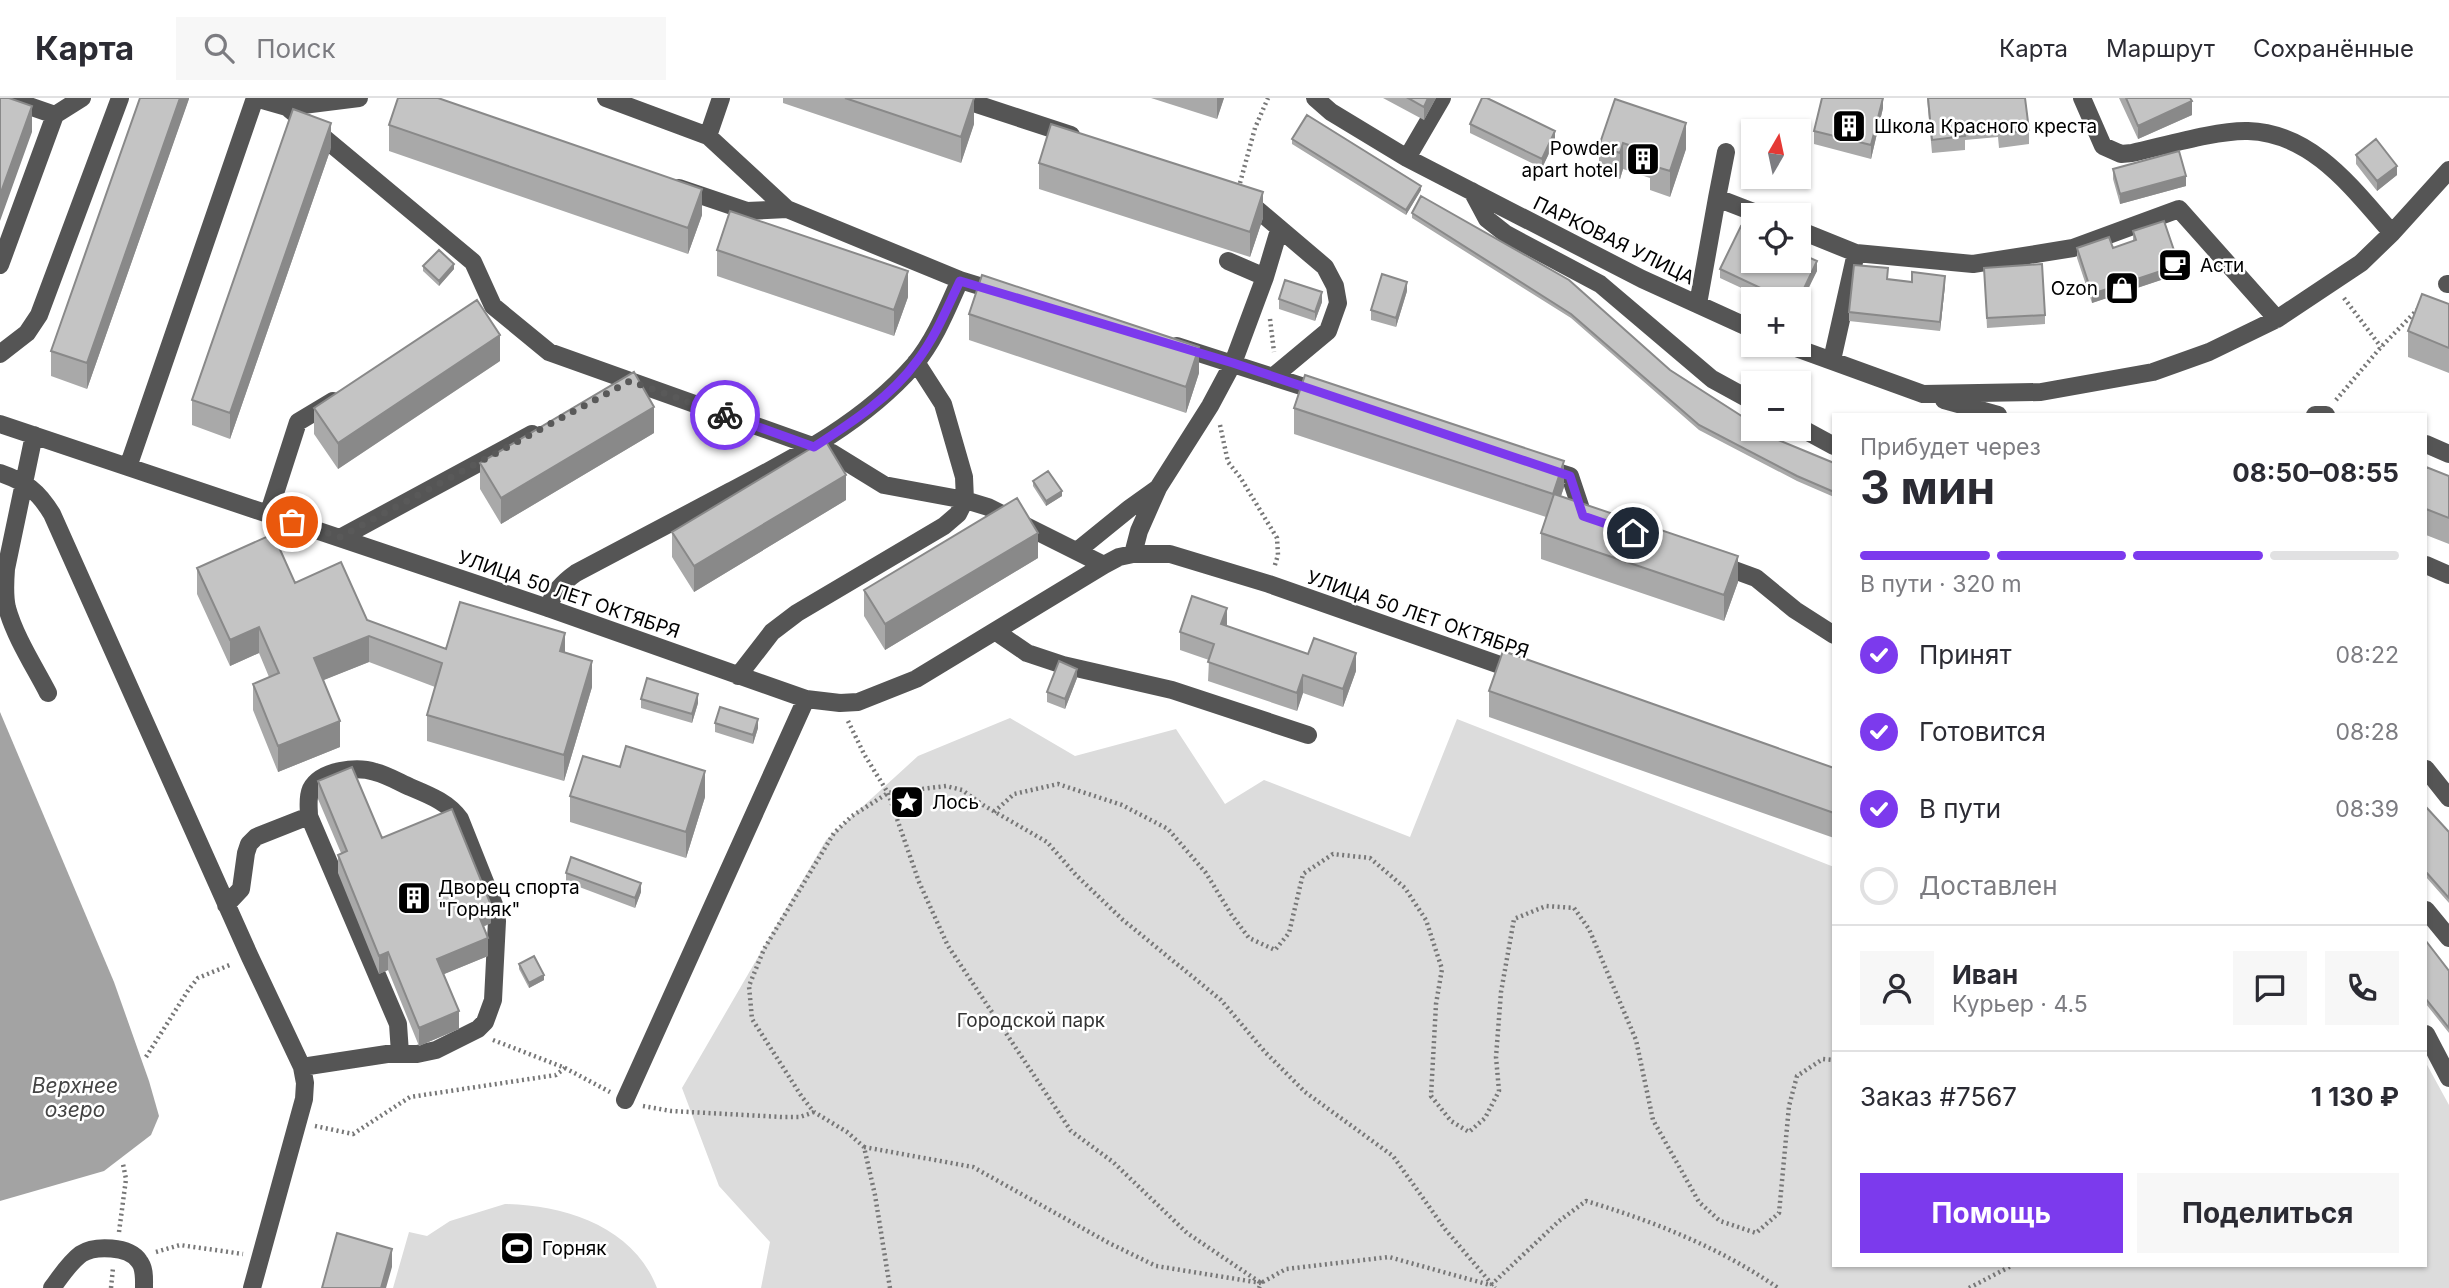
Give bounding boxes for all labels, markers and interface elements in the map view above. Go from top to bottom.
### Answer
search box [176,17,666,80]
text: Карта [35,28,134,68]
icon: search [200,29,238,67]
text: Поиск [256,33,335,64]
text: Карта [1999,34,2068,63]
text: Маршрут [2106,34,2215,63]
text: Сохранённые [2253,34,2414,63]
building icon: Школа Красного креста [1830,107,1868,145]
place label: Школа Красного креста [1874,115,2097,138]
north arrow [1741,119,1811,189]
map controls [1741,119,1811,441]
place label: Powder apart hotel [1521,137,1618,182]
building icon: Powder apart hotel [1624,140,1662,178]
street label: ПАРКОВАЯ УЛИЦА [1529,191,1698,289]
button: locate [1741,203,1811,273]
cafe icon: Асти [2156,246,2194,284]
place label: Асти [2200,254,2244,277]
shop icon: Ozon [2103,269,2141,307]
place label: Ozon [2051,277,2098,300]
button: + [1741,287,1811,357]
button: − [1741,371,1811,441]
courier [690,380,760,450]
icon: bike [706,396,744,434]
text: Прибудет через [1860,433,2041,461]
text: 08:50–08:55 [2232,457,2399,488]
text: 3 мин [1860,459,1995,515]
pin [262,492,322,552]
icon: bag [273,503,311,541]
pin [1603,503,1663,563]
icon: home [1614,514,1652,552]
street label: УЛИЦА 50 ЛЕТ ОКТЯБРЯ [455,546,683,643]
street label: УЛИЦА 50 ЛЕТ ОКТЯБРЯ [1304,566,1532,663]
text: В пути · 320 m [1860,570,2022,598]
icon: check [1860,636,1898,674]
text: Принят [1919,639,2012,670]
text: 08:22 [2336,641,2399,669]
icon: check [1860,713,1898,751]
text: Готовится [1919,716,2046,747]
text: 08:28 [2335,718,2399,746]
place icon: Лось [888,783,926,821]
icon: check [1860,790,1898,828]
place label: Лось [932,791,979,814]
text: В пути [1919,793,2001,824]
text: 08:39 [2335,795,2399,823]
text: Доставлен [1919,870,2058,901]
place label: Дворец спорта "Горняк" [438,876,580,921]
building icon: Дворец спорта "Горняк" [395,879,433,917]
button: person [1860,951,1934,1025]
button: chat [2233,951,2307,1025]
button: phone [2325,951,2399,1025]
text: Иван [1952,959,2018,990]
text: Курьер · 4.5 [1952,990,2088,1018]
park label: Городской парк [957,1009,1106,1032]
water label: Верхнее озеро [32,1073,118,1122]
text: Заказ #7567 [1860,1081,2017,1112]
text: 1 130 ₽ [2311,1081,2399,1112]
button: Помощь [1860,1173,2123,1253]
button: Поделиться [2137,1173,2399,1253]
sports icon: Горняк [498,1229,536,1267]
place label: Горняк [542,1237,607,1260]

